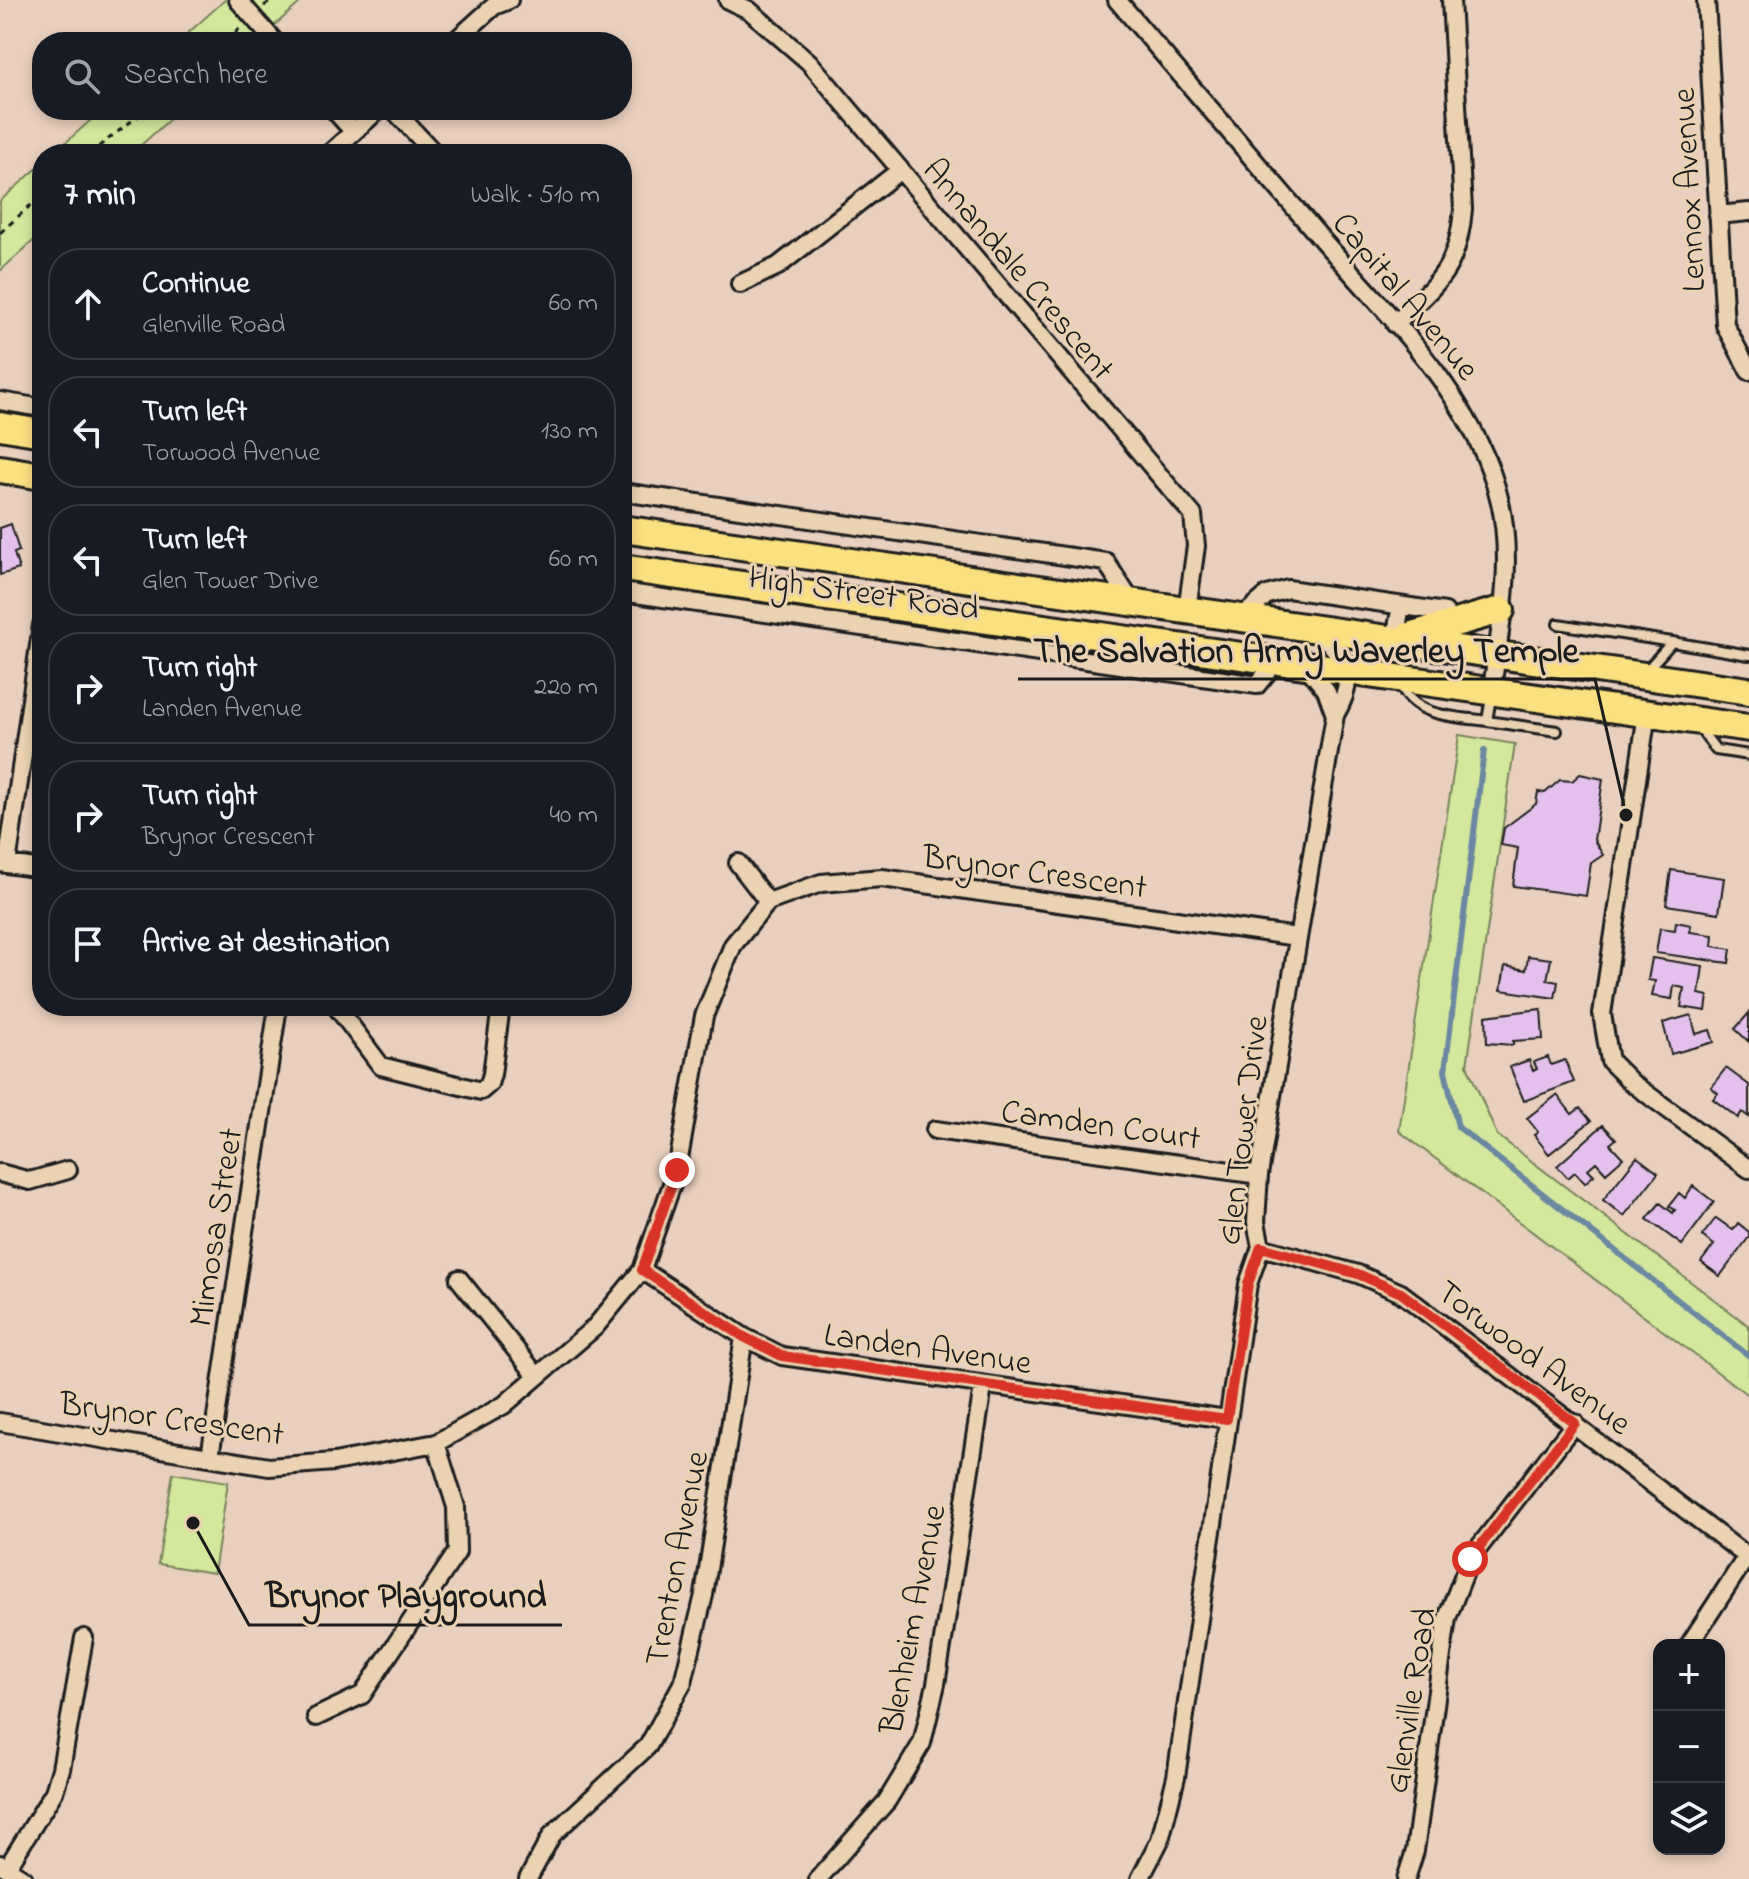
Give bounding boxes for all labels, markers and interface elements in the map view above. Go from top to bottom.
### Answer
search box [32,32,632,120]
icon: search [60,54,104,98]
text: Search here [124,54,268,98]
street label: Lennox Avenue [1661,86,1721,293]
street label: Annandale Crescent [909,148,1125,393]
text: 7 min [64,171,136,221]
text: Walk · 510 m [470,177,600,215]
street label: Capital Avenue [1318,202,1490,394]
text: Continue [142,263,250,307]
icon: ahead [66,282,110,326]
text: 60 m [549,285,598,323]
text: Glenville Road [142,307,285,345]
text: Turn left [142,391,247,435]
icon: left [66,410,110,454]
text: 130 m [541,413,598,451]
text: Torwood Avenue [142,435,320,473]
text: Turn left [142,519,247,563]
icon: left [66,538,110,582]
text: 60 m [549,541,598,579]
street label: High Street Road [745,554,982,636]
text: Glen Tower Drive [142,563,319,601]
callout: The Salvation Army Waverley Temple [1018,619,1595,679]
text: The Salvation Army Waverley Temple [1033,627,1580,680]
text: Turn right [142,647,257,691]
icon: right [66,666,110,710]
text: 220 m [534,669,598,707]
text: Landen Avenue [142,691,302,729]
text: Turn right [142,775,257,819]
icon: right [66,794,110,838]
text: 40 m [549,797,598,835]
text: Brynor Crescent [142,819,315,857]
street label: Brynor Crescent [918,833,1150,914]
icon: arrive [66,922,110,966]
text: Arrive at destination [142,922,390,966]
street label: Glen Tower Drive [1206,1012,1284,1248]
street label: Camden Court [998,1088,1203,1166]
street label: Mimosa Street [178,1125,258,1331]
route end [659,1152,695,1188]
street label: Torwood Avenue [1425,1269,1641,1450]
street label: Landen Avenue [820,1312,1035,1390]
street label: Brynor Crescent [55,1380,287,1461]
street label: Trenton Avenue [634,1446,724,1671]
street label: Blenheim Avenue [868,1500,962,1740]
route start [1452,1541,1488,1577]
callout: Brynor Playground [249,1565,562,1625]
text: Brynor Playground [264,1572,547,1626]
street label: Glenville Road [1374,1604,1452,1797]
map controls [1653,1639,1725,1855]
button: + [1653,1639,1725,1711]
button: − [1653,1711,1725,1783]
button: layers [1653,1783,1725,1855]

